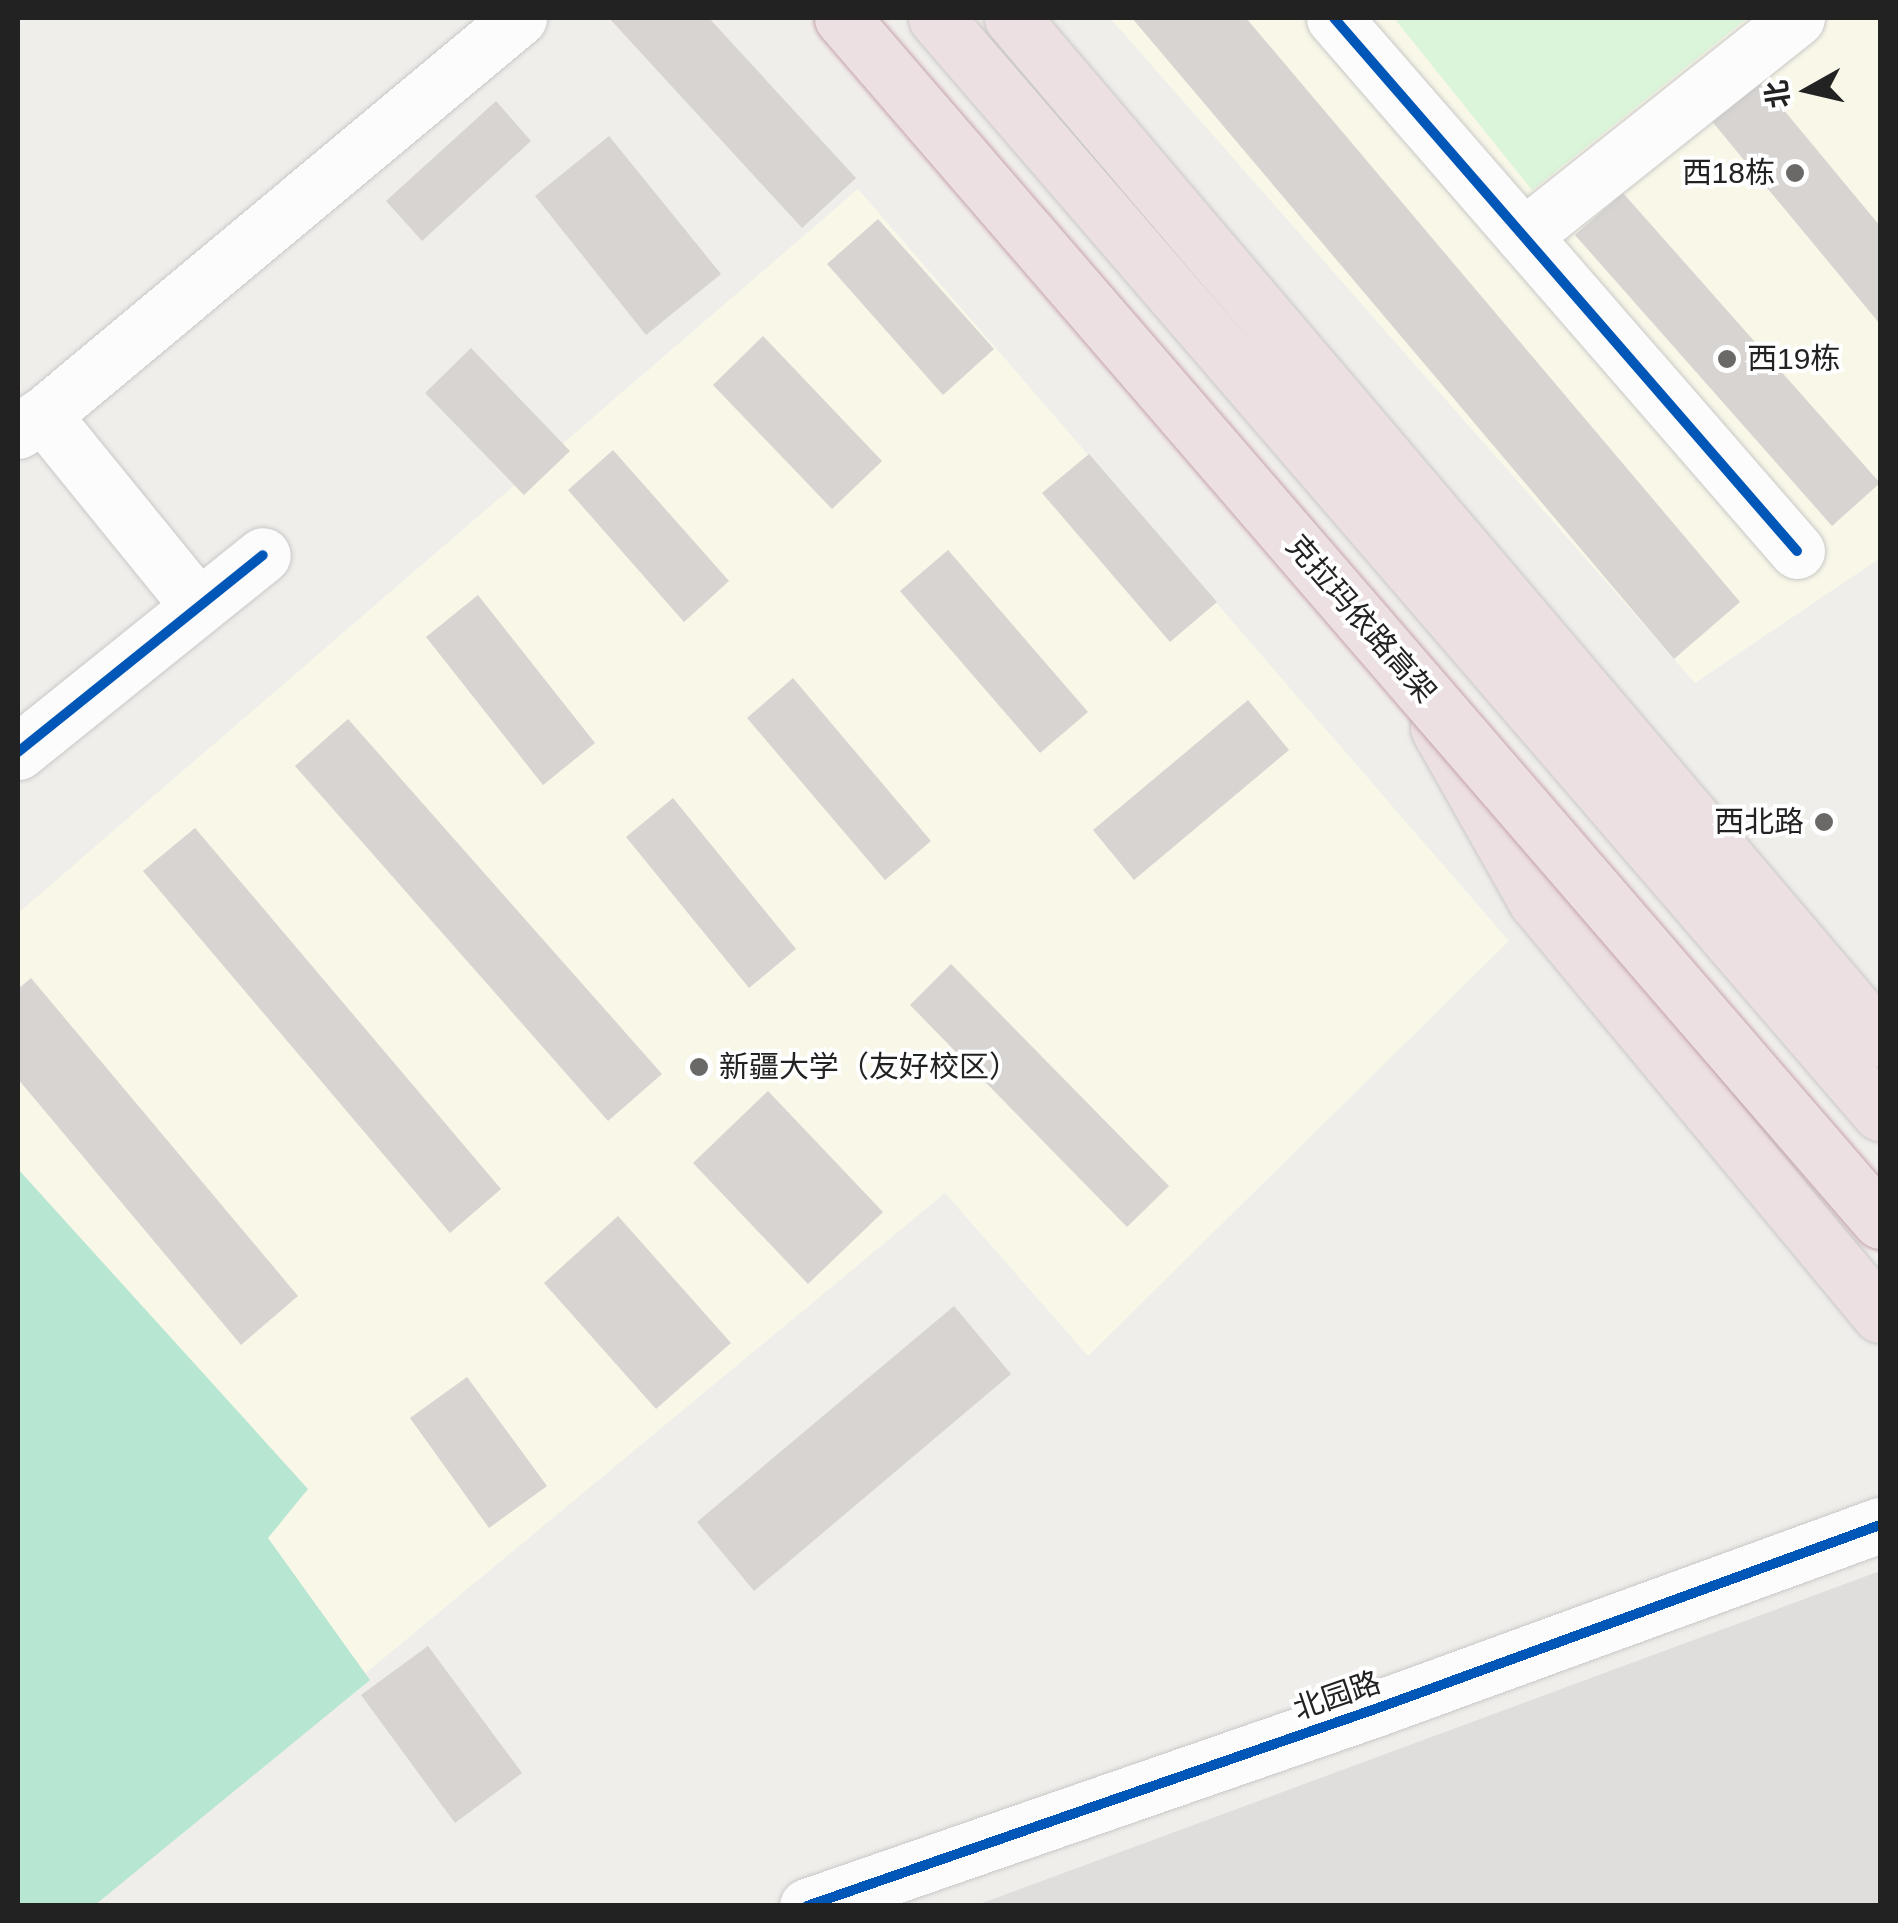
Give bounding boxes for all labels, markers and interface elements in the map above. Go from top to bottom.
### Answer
north arrow [1758,40,1858,140]
text: 北 [1760,78,1795,110]
place label: 西18栋 [1682,155,1775,191]
marker: 西18栋 [1784,162,1806,184]
place label: 西19栋 [1747,341,1840,377]
marker: 西19栋 [1716,348,1738,370]
street label: 克拉玛依路高架 [1279,528,1443,710]
place label: 西北路 [1714,804,1804,840]
marker: 西北路 [1813,811,1835,833]
place label: 新疆大学（友好校区） [719,1049,1019,1085]
marker: 新疆大学（友好校区） [688,1056,710,1078]
street label: 北园路 [1289,1664,1385,1728]

